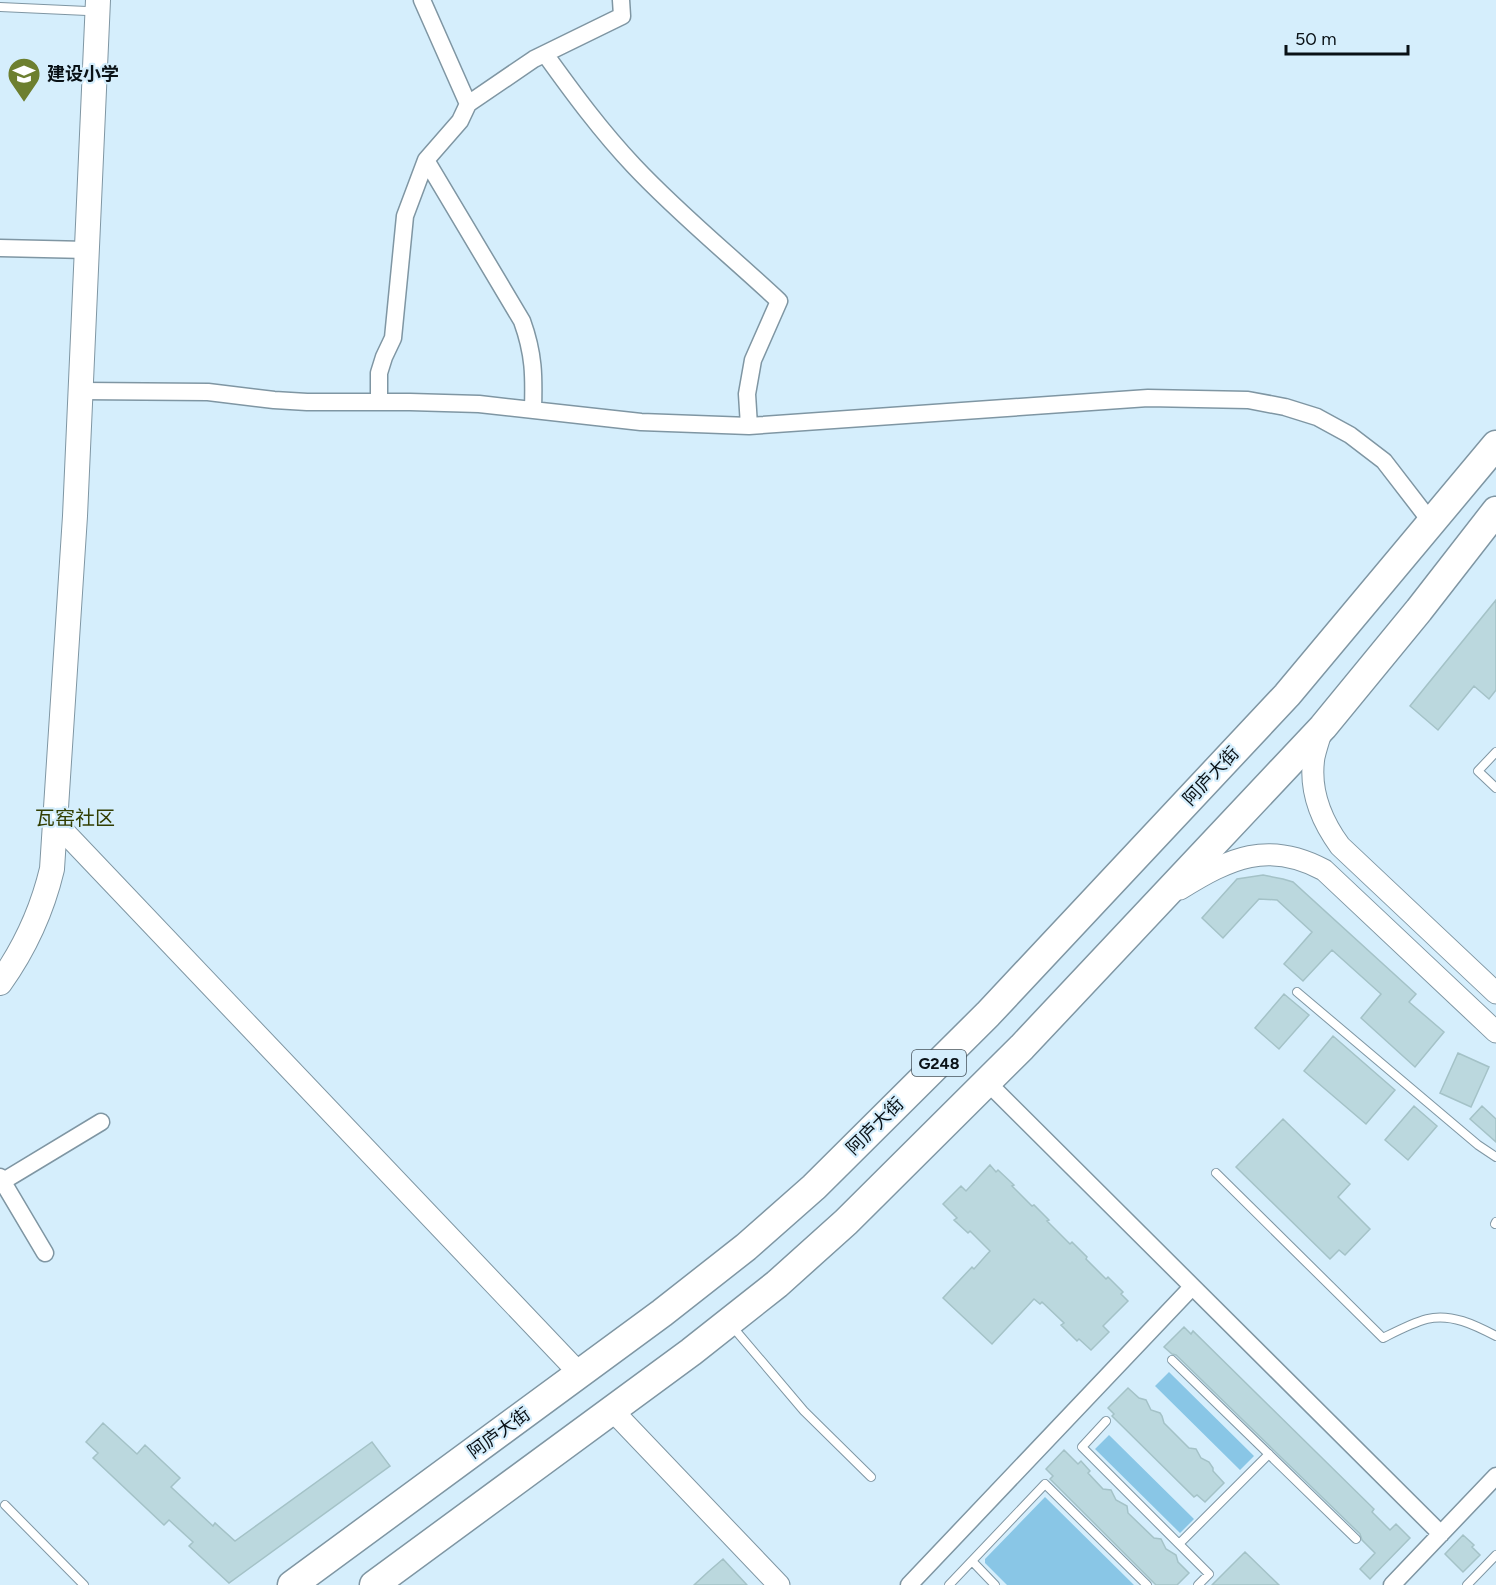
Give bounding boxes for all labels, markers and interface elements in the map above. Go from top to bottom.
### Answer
scale bar [1286,18,1408,56]
text: 50 m [1295,28,1337,50]
school or university icon: 建设小学 [6,56,42,103]
place label: 建设小学 [47,63,119,85]
street label: 阿庐大街 [1178,742,1244,810]
district label: 瓦窑社区 [35,806,115,830]
road number: G248 [912,1050,966,1076]
street label: 阿庐大街 [842,1093,908,1159]
street label: 阿庐大街 [463,1403,535,1463]

